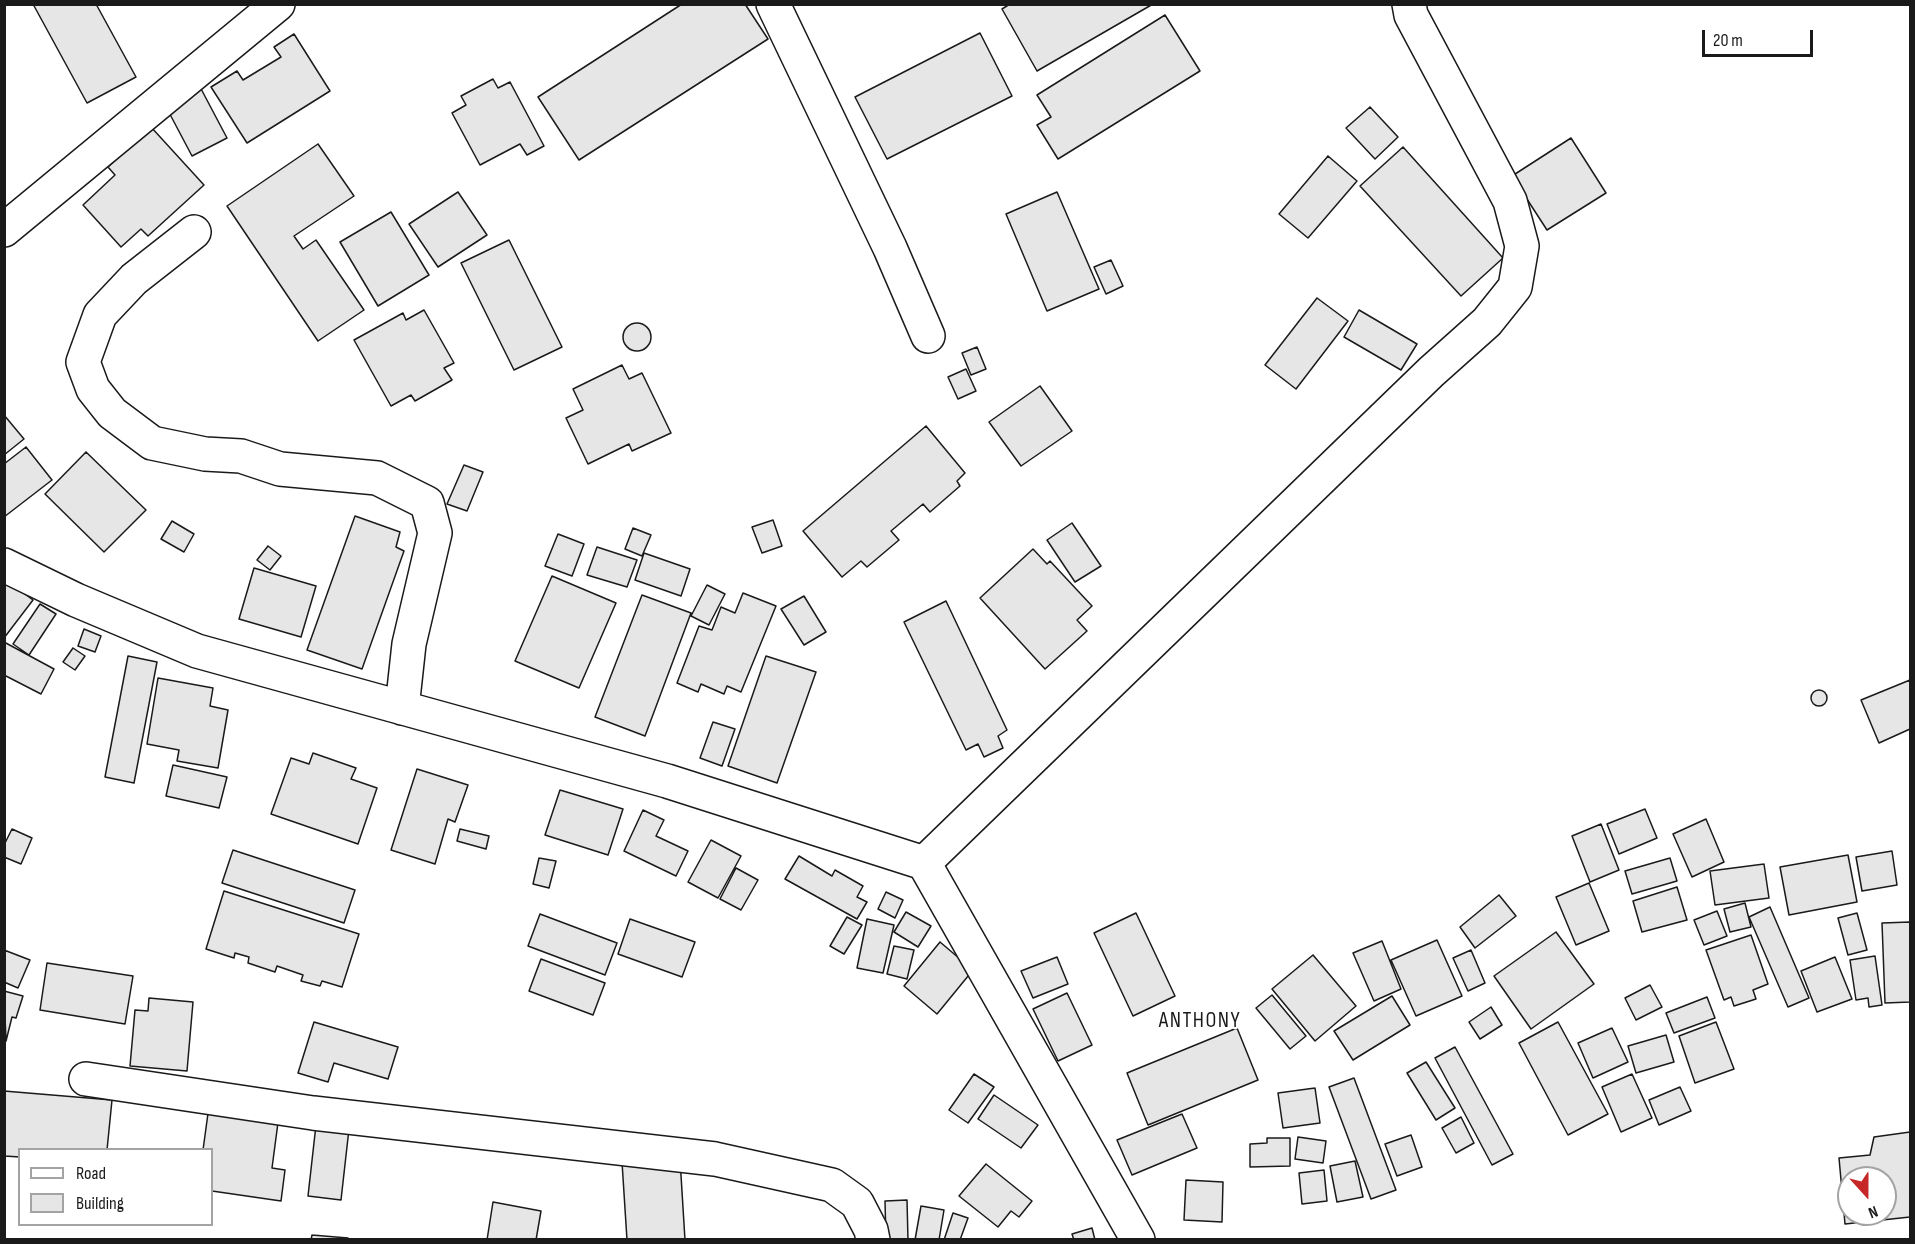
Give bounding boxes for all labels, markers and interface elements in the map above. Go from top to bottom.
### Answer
scale bar [1705,18,1816,56]
text: 20 m [1713,30,1743,51]
district label: ANTHONY [1159,1008,1241,1034]
legend [18,1148,213,1226]
text: Road [76,1163,106,1184]
north arrow [1837,1166,1897,1226]
text: Building [76,1193,124,1214]
text: N [1866,1201,1880,1222]

